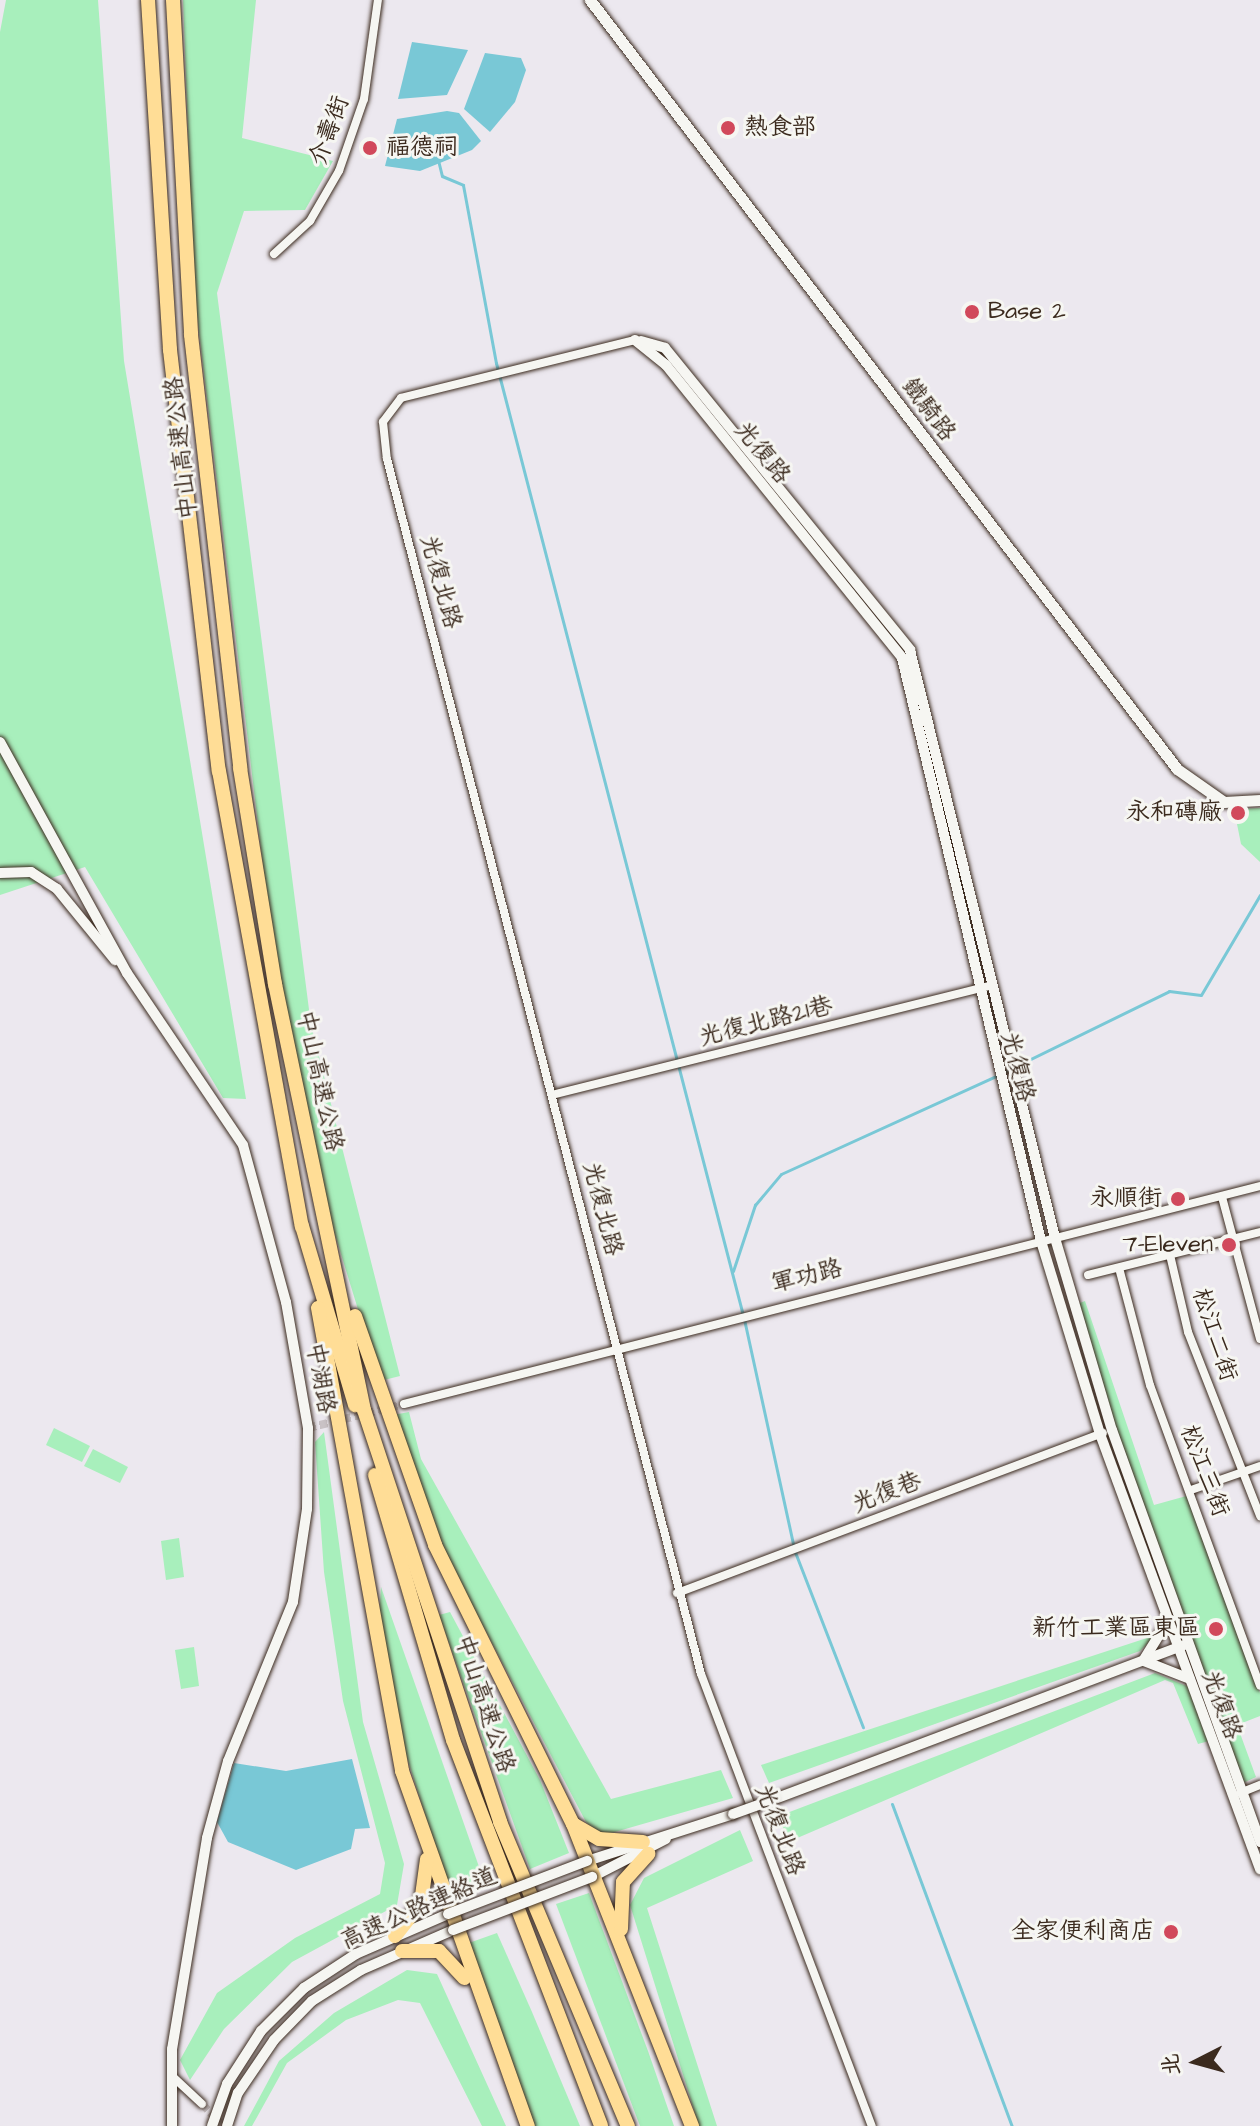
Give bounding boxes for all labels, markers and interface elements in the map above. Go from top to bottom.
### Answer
street label: 介壽街 [304,92,356,170]
place label: 熱食部 [744,114,816,142]
marker: 熱食部 [719,119,737,137]
place label: 福德祠 [386,134,458,162]
marker: 福德祠 [361,139,379,157]
place label: Base 2 [988,298,1066,326]
marker: Base 2 [963,303,981,321]
street label: 鐵騎路 [895,373,961,447]
street label: 中山高速公路 [160,375,204,521]
street label: 光復路 [728,416,796,490]
street label: 光復北路 [414,532,466,632]
place label: 永和磚廠 [1126,799,1222,827]
marker: 永和磚廠 [1229,804,1247,822]
street label: 光復北路21巷 [696,991,836,1053]
street label: 中山高速公路 [290,1008,348,1154]
street label: 光復路 [994,1029,1040,1105]
street label: 光復北路 [576,1159,628,1259]
place label: 永順街 [1090,1185,1162,1213]
marker: 永順街 [1169,1190,1187,1208]
place label: 7-Eleven [1122,1231,1213,1259]
marker: 7-Eleven [1220,1236,1238,1254]
street label: 軍功路 [769,1254,845,1300]
street label: 松江二街 [1185,1285,1243,1385]
street label: 中湖路 [300,1340,340,1416]
street label: 松江三街 [1173,1421,1235,1521]
street label: 光復巷 [848,1467,926,1519]
place label: 新竹工業區東區 [1032,1615,1200,1643]
marker: 新竹工業區東區 [1207,1620,1225,1638]
street label: 中山高速公路 [448,1631,520,1777]
street label: 光復路 [1195,1666,1247,1744]
street label: 光復北路 [748,1780,810,1880]
street label: 高速公路連絡道 [336,1862,502,1956]
place label: 全家便利商店 [1011,1918,1155,1946]
marker: 全家便利商店 [1162,1923,1180,1941]
north arrow [1156,2022,1236,2102]
text: 北 [1155,2052,1188,2077]

